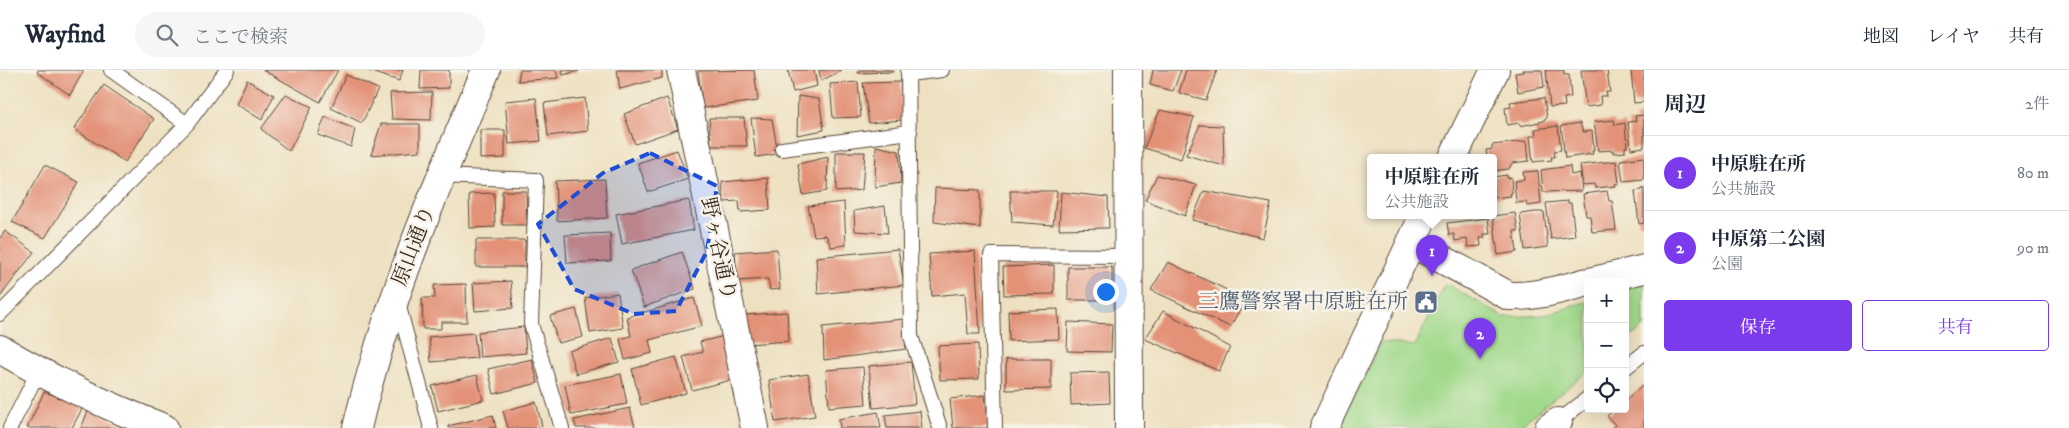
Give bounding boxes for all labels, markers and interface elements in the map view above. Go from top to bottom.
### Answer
search box [135,12,485,57]
text: Wayfind [25,20,105,50]
icon: search [153,21,181,49]
text: ここで検索 [193,26,288,49]
text: 地図 [1863,26,1899,48]
text: レイヤ [1927,26,1980,48]
text: 共有 [2008,26,2044,48]
text: 周辺 [1664,92,1706,118]
text: 2件 [2025,94,2049,114]
text: 中原駐在所 [1711,153,1806,176]
popup [1367,154,1497,219]
text: 1 [1677,163,1683,183]
text: 80 m [2017,163,2049,183]
text: 中原駐在所 [1384,166,1480,189]
text: 公共施設 [1711,179,1775,199]
text: 公共施設 [1384,192,1449,212]
street label: 野ヶ谷通り [694,195,742,303]
street label: 原山通り [387,202,441,290]
text: 中原第二公園 [1711,228,1825,251]
pin: 1 [1416,235,1448,276]
text: 2 [1676,238,1684,258]
text: 90 m [2017,238,2049,258]
text: 公園 [1711,254,1743,274]
map controls [1584,278,1629,413]
button: + [1584,278,1629,323]
your location [1093,279,1119,305]
place label: 三鷹警察署中原駐在所 [1198,289,1408,315]
public building icon: 三鷹警察署中原駐在所 [1413,289,1439,315]
button: 保存 [1664,300,1852,351]
button: 共有 [1862,300,2049,351]
pin: 2 [1464,318,1496,359]
button: − [1584,323,1629,368]
button: locate [1584,368,1629,413]

